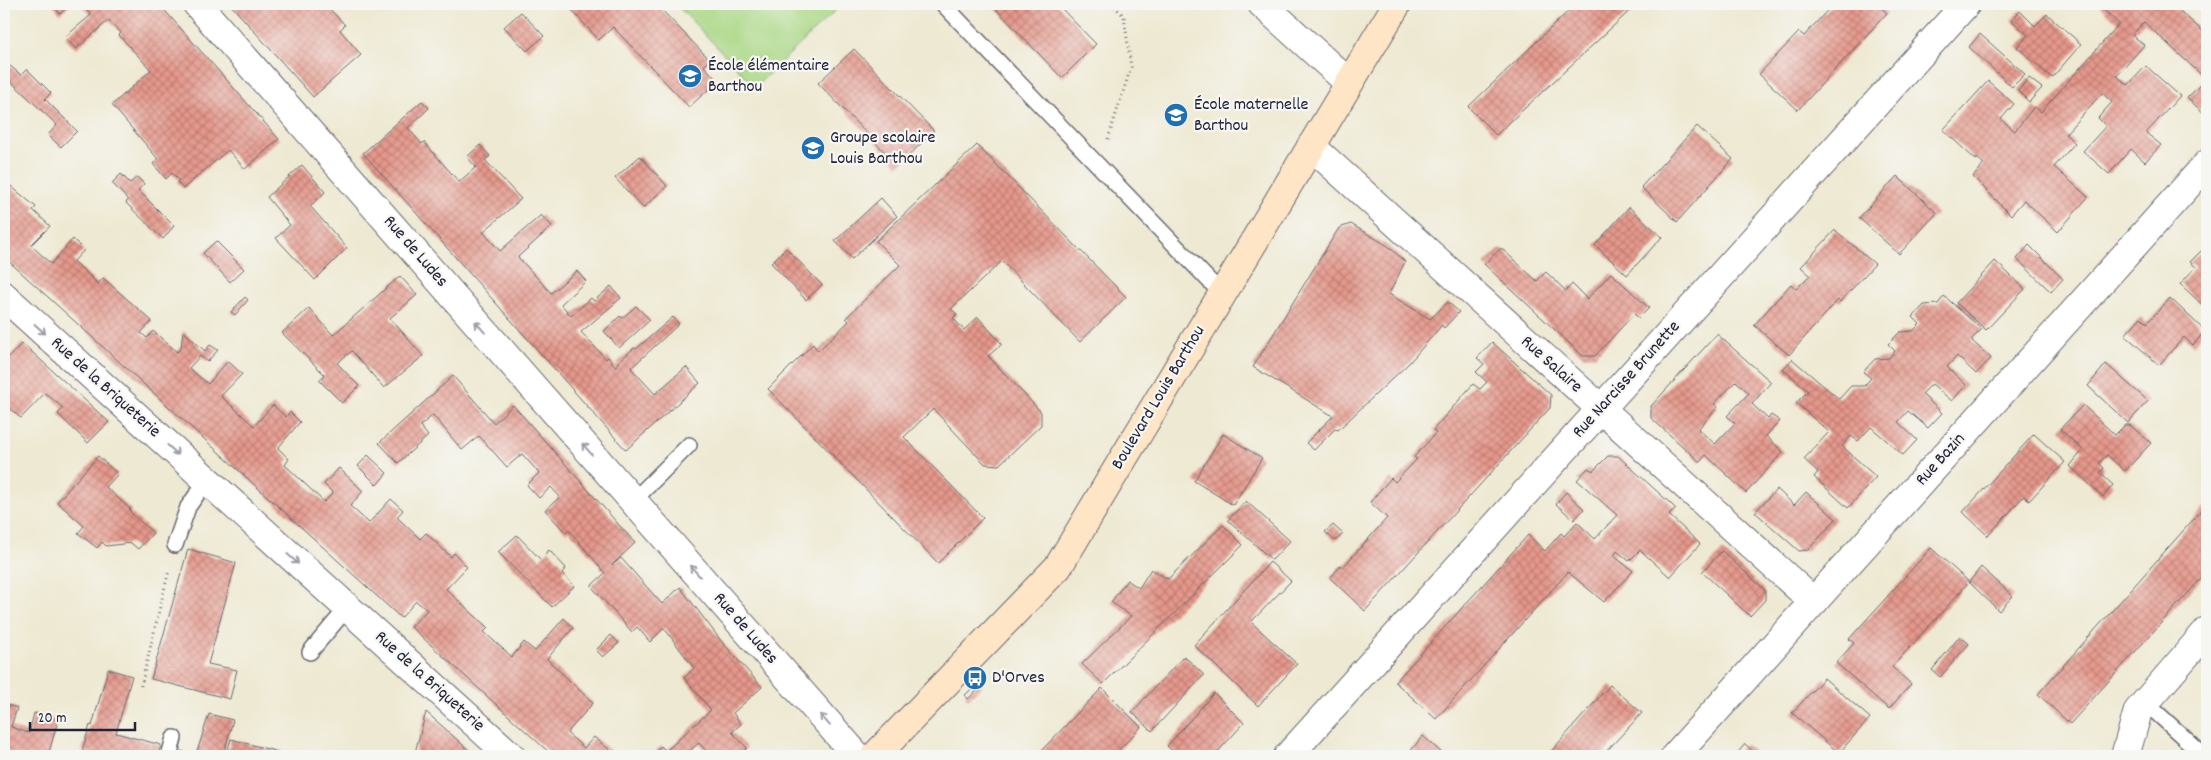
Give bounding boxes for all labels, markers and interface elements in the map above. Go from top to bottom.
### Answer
place label: École élémentaire Barthou [708,54,829,100]
school or university icon: École élémentaire Barthou [677,63,703,89]
place label: École maternelle Barthou [1194,93,1309,139]
school or university icon: École maternelle Barthou [1163,102,1189,128]
place label: Groupe scolaire Louis Barthou [830,126,935,172]
school or university icon: Groupe scolaire Louis Barthou [800,135,826,161]
street label: Rue de Ludes [377,211,453,293]
street label: Rue Narcisse Brunette [1567,316,1687,444]
one-way arrow [475,321,486,334]
street label: Boulevard Louis Barthou [1106,321,1212,475]
one-way arrow [33,323,46,335]
street label: Rue Salaire [1515,330,1587,400]
street label: Rue de la Briqueterie [44,332,166,444]
street label: Rue Bazin [1910,428,1972,492]
one-way arrow [582,443,593,456]
one-way arrow [167,444,180,456]
one-way arrow [287,554,300,565]
one-way arrow [689,565,701,578]
street label: Rue de Ludes [707,588,783,670]
street label: Rue de la Briqueterie [368,626,490,738]
bus stop icon: D'Orves [962,665,988,691]
place label: D'Orves [992,666,1045,691]
scale bar [30,700,135,732]
text: 20 m [38,708,66,730]
one-way arrow [819,713,831,726]

